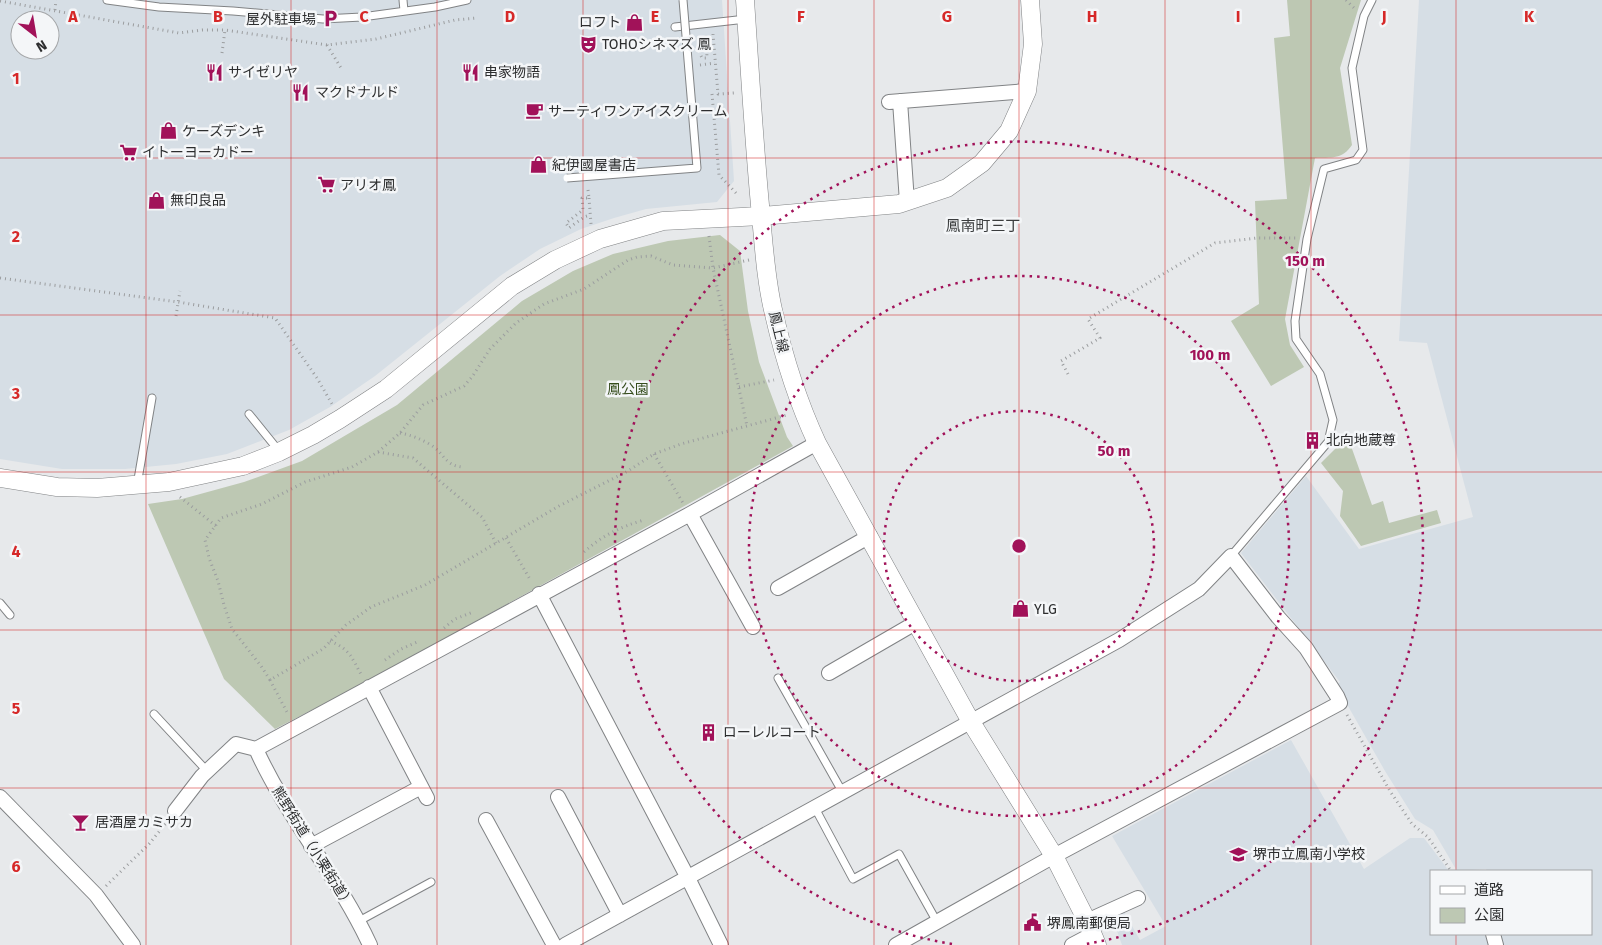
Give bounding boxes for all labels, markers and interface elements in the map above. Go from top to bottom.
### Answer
text: A [67,7,78,26]
text: B [213,7,223,26]
text: C [359,7,369,26]
text: D [505,7,515,26]
text: E [651,7,659,26]
text: F [797,7,805,26]
text: G [942,7,952,26]
text: H [1087,7,1097,26]
text: I [1236,7,1240,26]
text: J [1380,7,1387,26]
text: K [1524,7,1535,26]
parking icon: 屋外駐車場 [320,9,340,29]
north arrow [10,10,60,60]
place label: 屋外駐車場 [246,11,316,28]
shop icon: ロフト [625,12,645,32]
place label: ロフト [579,14,621,31]
theatre icon: TOHOシネマズ 鳳 [578,34,598,54]
text: N [33,36,50,55]
place label: TOHOシネマズ 鳳 [602,36,711,53]
restaurant icon: サイゼリヤ [204,62,224,82]
restaurant icon: 串家物語 [460,62,480,82]
place label: サイゼリヤ [228,64,298,81]
place label: 串家物語 [484,64,540,81]
text: 1 [12,69,20,88]
restaurant icon: マクドナルド [291,82,311,102]
place label: マクドナルド [315,84,399,101]
cafe icon: サーティワンアイスクリーム [524,101,544,121]
place label: サーティワンアイスクリーム [548,103,728,120]
shop icon: ケーズデンキ [158,121,178,141]
place label: ケーズデンキ [182,123,265,140]
supermarket icon: イトーヨーカドー [118,142,138,162]
place label: イトーヨーカドー [142,144,254,161]
shop icon: 紀伊國屋書店 [528,155,548,175]
place label: 紀伊國屋書店 [552,157,636,174]
supermarket icon: アリオ鳳 [316,175,336,195]
place label: アリオ鳳 [340,177,396,194]
shop icon: 無印良品 [146,190,166,210]
place label: 無印良品 [170,192,226,209]
district label: 鳳南町三丁 [945,217,1021,235]
text: 2 [12,227,20,246]
text: 150 m [1285,252,1325,270]
street label: 鳳上線 [765,310,792,355]
text: 100 m [1190,346,1230,364]
park label: 鳳公園 [607,381,649,398]
text: 3 [11,384,20,403]
building icon: 北向地蔵尊 [1302,430,1322,450]
place label: 北向地蔵尊 [1326,432,1396,449]
text: 50 m [1097,442,1131,460]
centre of rings [1010,537,1028,555]
text: 4 [11,542,21,561]
shop icon: YLG [1010,599,1030,619]
place label: YLG [1034,601,1057,618]
text: 5 [12,699,21,718]
building icon: ローレルコート [699,722,719,742]
place label: ローレルコート [723,724,821,741]
street label: 熊野街道（小栗街道） [268,783,357,911]
bar icon: 居酒屋カミサカ [71,812,91,832]
place label: 居酒屋カミサカ [95,814,193,831]
school or university icon: 堺市立鳳南小学校 [1229,844,1249,864]
place label: 堺市立鳳南小学校 [1253,846,1365,863]
text: 6 [11,857,21,876]
legend [1430,870,1592,935]
text: 道路 [1474,881,1504,899]
text: 公園 [1474,906,1504,924]
public building icon: 堺鳳南郵便局 [1023,913,1043,933]
place label: 堺鳳南郵便局 [1047,915,1131,932]

